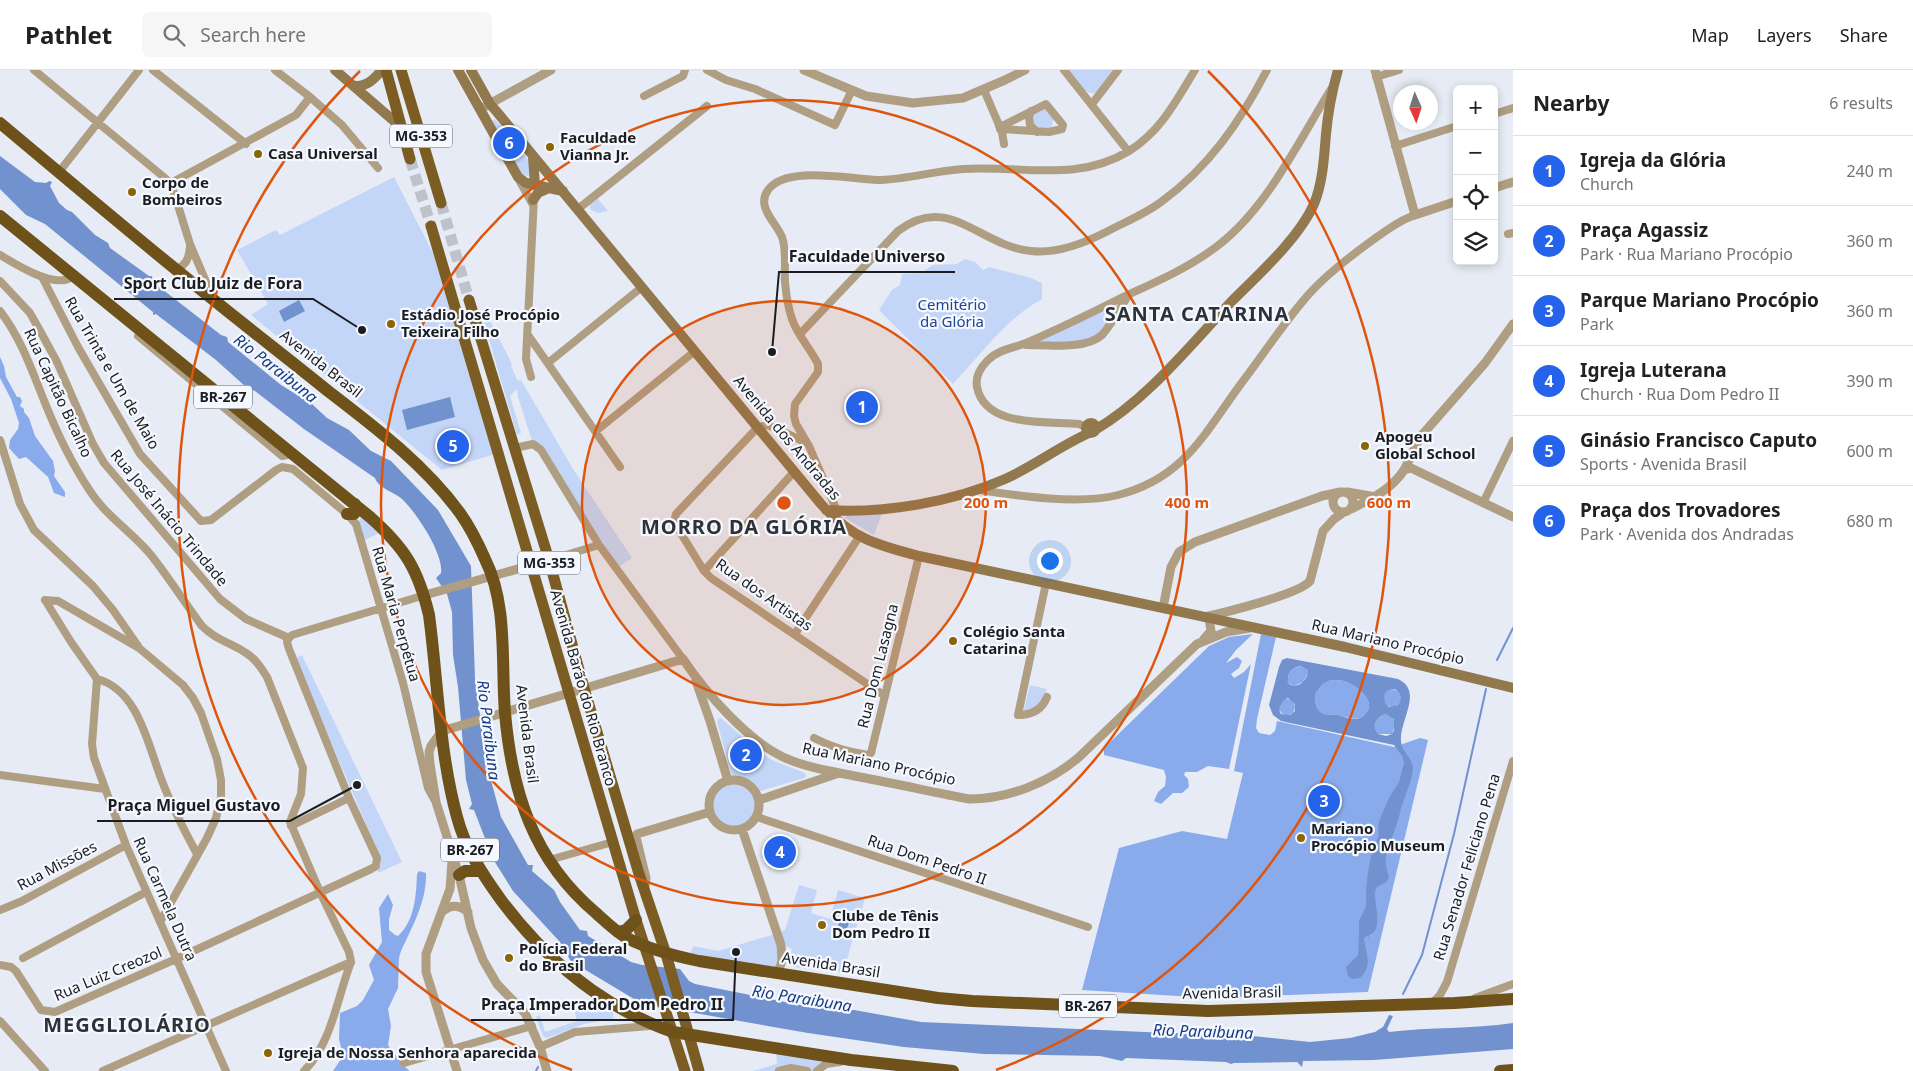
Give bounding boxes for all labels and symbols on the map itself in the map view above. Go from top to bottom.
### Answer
north arrow [1393,85,1438,130]
road number: MG-353 [390,124,452,148]
pin: 6 [493,124,525,162]
place label: Faculdade Vianna Jr. [560,127,636,164]
marker: Faculdade Vianna Jr. [544,141,556,153]
place label: Casa Universal [268,143,378,163]
marker: Casa Universal [252,148,264,160]
place label: Corpo de Bombeiros [142,172,222,209]
marker: Corpo de Bombeiros [126,186,138,198]
callout: Faculdade Universo [779,241,955,272]
text: Faculdade Universo [789,245,945,267]
callout: Sport Club Juiz de Fora [114,268,313,299]
text: Sport Club Juiz de Fora [124,272,302,294]
street label: Rua Trinta e Um de Maio [61,292,165,453]
park label: Cemitério da Glória [918,294,986,331]
district label: SANTA CATARINA [1105,300,1289,327]
place label: Estádio José Procópio Teixeira Filho [401,304,560,341]
marker: Estádio José Procópio Teixeira Filho [385,318,397,330]
street label: Rua Capitão Bicalho [20,325,98,460]
street label: Avenida Brasil [276,325,367,402]
water label: Rio Paraibuna [230,328,322,408]
street label: Avenida dos Andradas [730,371,846,504]
road number: BR-267 [194,386,252,408]
pin: 1 [846,388,878,426]
place label: Apogeu Global School [1375,426,1476,463]
pin: 5 [437,427,469,465]
marker: Apogeu Global School [1359,440,1371,452]
street label: Rua José Inácio Trindade [107,445,233,590]
text: 200 m [964,492,1008,512]
text: 400 m [1165,492,1209,512]
text: 600 m [1367,492,1411,512]
centre of rings [775,494,793,512]
district label: MORRO DA GLÓRIA [641,513,847,540]
street label: Rua Maria Perpétua [368,544,426,684]
your location [1037,548,1063,574]
road number: MG-353 [518,552,580,574]
street label: Rua dos Artistas [712,553,817,635]
street label: Avenida Barão do Rio Branco [546,587,622,788]
street label: Rua Dom Lasagna [852,601,902,730]
street label: Rua Mariano Procópio [1310,614,1467,668]
place label: Colégio Santa Catarina [963,621,1065,658]
marker: Colégio Santa Catarina [947,635,959,647]
water label: Rio Paraibuna [472,679,506,781]
street label: Avenida Brasil [512,683,544,784]
pin: 2 [730,736,762,774]
street label: Rua Mariano Procópio [801,737,958,789]
street label: Rua Senador Feliciano Pena [1428,771,1504,963]
pin: 3 [1308,782,1340,820]
callout: Praça Miguel Gustavo [97,790,290,821]
text: Praça Miguel Gustavo [108,794,280,816]
place label: Mariano Procópio Museum [1311,818,1445,855]
street label: Rua Dom Pedro II [865,829,990,889]
marker: Mariano Procópio Museum [1295,832,1307,844]
street label: Rua Carmela Dutra [130,833,202,964]
pin: 4 [764,833,796,871]
street label: Rua Missões [13,836,100,894]
road number: BR-267 [441,838,499,862]
place label: Clube de Tênis Dom Pedro II [832,905,939,942]
marker: Clube de Tênis Dom Pedro II [816,919,828,931]
place label: Polícia Federal do Brasil [519,938,627,975]
street label: Rua Luiz Creozol [50,941,165,1005]
street label: Avenida Brasil [781,946,882,982]
marker: Polícia Federal do Brasil [503,952,515,964]
water label: Rio Paraibuna [751,979,853,1017]
street label: Avenida Brasil [1182,981,1282,1003]
callout: Praça Imperador Dom Pedro II [471,989,733,1020]
text: Praça Imperador Dom Pedro II [481,993,723,1015]
road number: BR-267 [1059,994,1117,1018]
district label: MEGGLIOLÁRIO [43,1011,211,1038]
water label: Rio Paraibuna [1152,1018,1254,1044]
place label: Igreja de Nossa Senhora aparecida [278,1042,537,1062]
marker: Igreja de Nossa Senhora aparecida [262,1047,274,1059]

